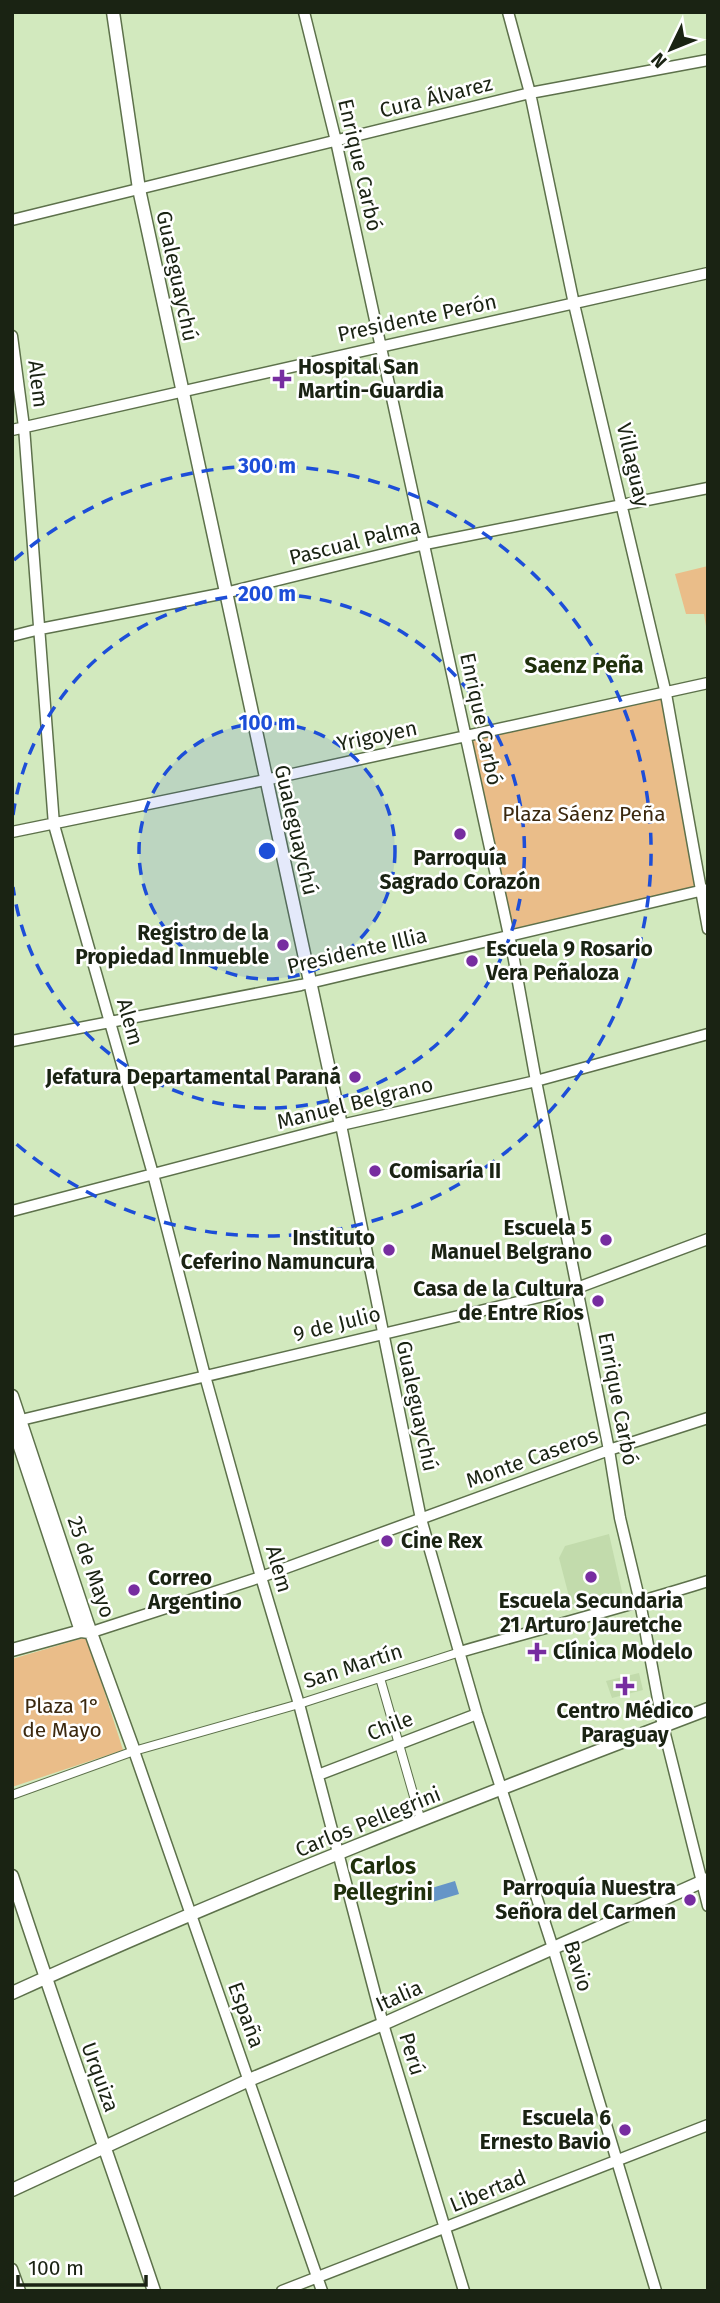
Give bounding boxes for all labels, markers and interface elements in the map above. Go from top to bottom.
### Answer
north arrow [636,14,706,84]
text: N [646,48,672,73]
street label: Cura Álvarez [377,70,495,124]
street label: Enrique Carbó [332,96,388,234]
street label: Gualeguaychú [150,208,204,344]
street label: Presidente Perón [335,288,499,348]
place label: Hospital San Martin-Guardia [298,354,444,404]
street label: Alem [22,359,54,409]
marker: Hospital San Martin-Guardia [272,369,292,389]
street label: Villaguay [611,420,655,510]
text: 300 m [237,453,296,479]
street label: Pascual Palma [286,513,424,571]
text: 200 m [238,581,296,607]
street label: Enrique Carbó [454,650,508,788]
district label: Saenz Peña [524,651,644,679]
text: 100 m [238,710,296,736]
street label: Yrigoyen [335,715,419,757]
street label: Gualeguaychú [268,762,324,898]
park label: Plaza Sáenz Peña [502,801,666,827]
marker: Parroquía Sagrado Corazón [452,826,468,842]
centre of rings [255,839,279,863]
place label: Parroquía Sagrado Corazón [380,845,540,895]
place label: Registro de la Propiedad Inmueble [75,920,269,970]
street label: Presidente Illia [284,922,430,980]
place label: Escuela 9 Rosario Vera Peñaloza [485,936,653,986]
marker: Registro de la Propiedad Inmueble [275,937,291,953]
marker: Escuela 9 Rosario Vera Peñaloza [464,953,480,969]
street label: Alem [111,996,149,1048]
place label: Jefatura Departamental Paraná [44,1064,341,1090]
marker: Jefatura Departamental Paraná [347,1069,363,1085]
street label: Manuel Belgrano [274,1071,436,1135]
place label: Comisaría II [389,1158,501,1184]
marker: Comisaría II [367,1163,383,1179]
place label: Escuela 5 Manuel Belgrano [431,1215,592,1265]
place label: Instituto Ceferino Namuncura [181,1225,375,1275]
marker: Escuela 5 Manuel Belgrano [598,1232,614,1248]
marker: Instituto Ceferino Namuncura [381,1242,397,1258]
place label: Casa de la Cultura de Entre Ríos [413,1276,584,1326]
marker: Casa de la Cultura de Entre Ríos [590,1293,606,1309]
street label: 9 de Julio [291,1301,383,1347]
street label: Enrique Carbó [592,1330,644,1468]
street label: Gualeguaychú [390,1338,444,1474]
street label: Monte Caseros [462,1422,602,1494]
street label: 25 de Mayo [61,1513,121,1621]
place label: Cine Rex [401,1528,483,1554]
marker: Cine Rex [379,1533,395,1549]
street label: Alem [260,1543,298,1595]
place label: Correo Argentino [147,1565,242,1615]
marker: Escuela Secundaria 21 Arturo Jauretche [583,1569,599,1585]
marker: Correo Argentino [126,1582,142,1598]
place label: Escuela Secundaria 21 Arturo Jauretche [499,1588,683,1638]
street label: San Martín [300,1638,406,1694]
place label: Clínica Modelo [553,1639,693,1665]
marker: Clínica Modelo [527,1642,547,1662]
marker: Centro Médico Paraguay [615,1676,635,1696]
park label: Plaza 1° de Mayo [22,1693,102,1743]
place label: Centro Médico Paraguay [556,1698,694,1748]
street label: Chile [363,1705,417,1747]
street label: Carlos Pellegrini [291,1781,445,1863]
district label: Carlos Pellegrini [333,1852,433,1906]
place label: Parroquía Nuestra Señora del Carmen [495,1875,676,1925]
marker: Parroquía Nuestra Señora del Carmen [682,1892,698,1908]
street label: Bavio [558,1937,598,1995]
street label: Italia [372,1974,426,2018]
street label: España [222,1978,270,2052]
street label: Perú [393,2029,431,2079]
street label: Urquiza [75,2039,125,2115]
place label: Escuela 6 Ernesto Bavio [480,2105,611,2155]
marker: Escuela 6 Ernesto Bavio [617,2122,633,2138]
street label: Libertad [446,2164,530,2218]
scale bar [18,2244,145,2288]
text: 100 m [28,2255,84,2281]

